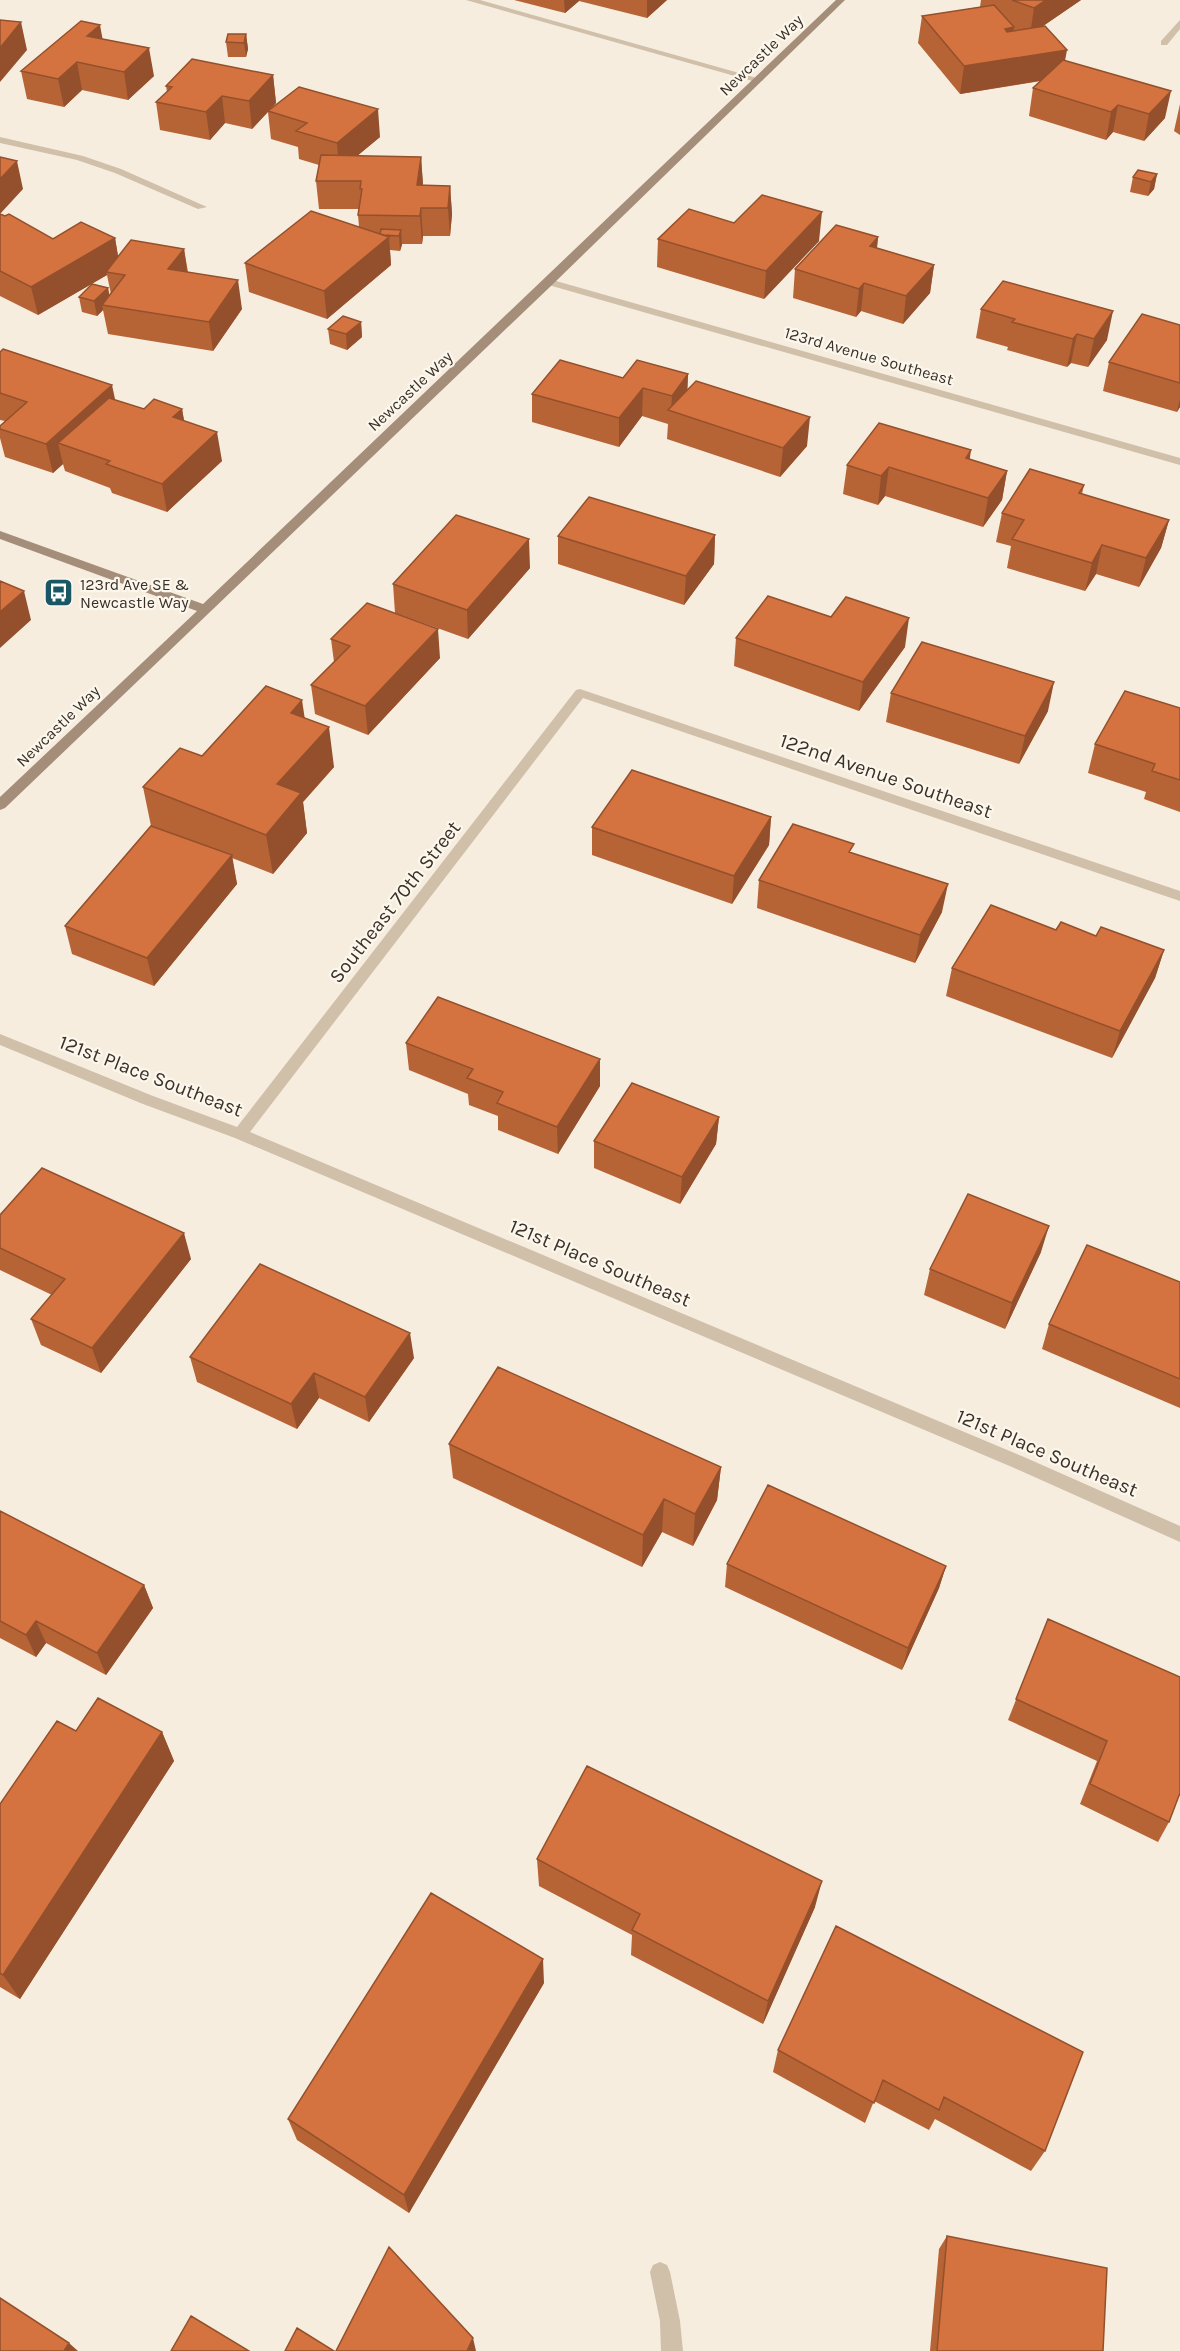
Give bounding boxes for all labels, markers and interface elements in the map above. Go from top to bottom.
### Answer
street label: Newcastle Way [715,10,807,100]
street label: 123rd Avenue Southeast [782,323,956,389]
street label: Newcastle Way [364,347,457,435]
place label: 123rd Ave SE & Newcastle Way [80,575,189,612]
bus stop icon: 123rd Ave SE & Newcastle Way [43,577,75,609]
street label: Newcastle Way [12,681,104,771]
street label: 122nd Avenue Southeast [777,729,996,823]
street label: Southeast 70th Street [325,816,466,988]
street label: 121st Place Southeast [56,1030,246,1122]
street label: 121st Place Southeast [506,1214,695,1312]
street label: 121st Place Southeast [953,1404,1142,1502]

